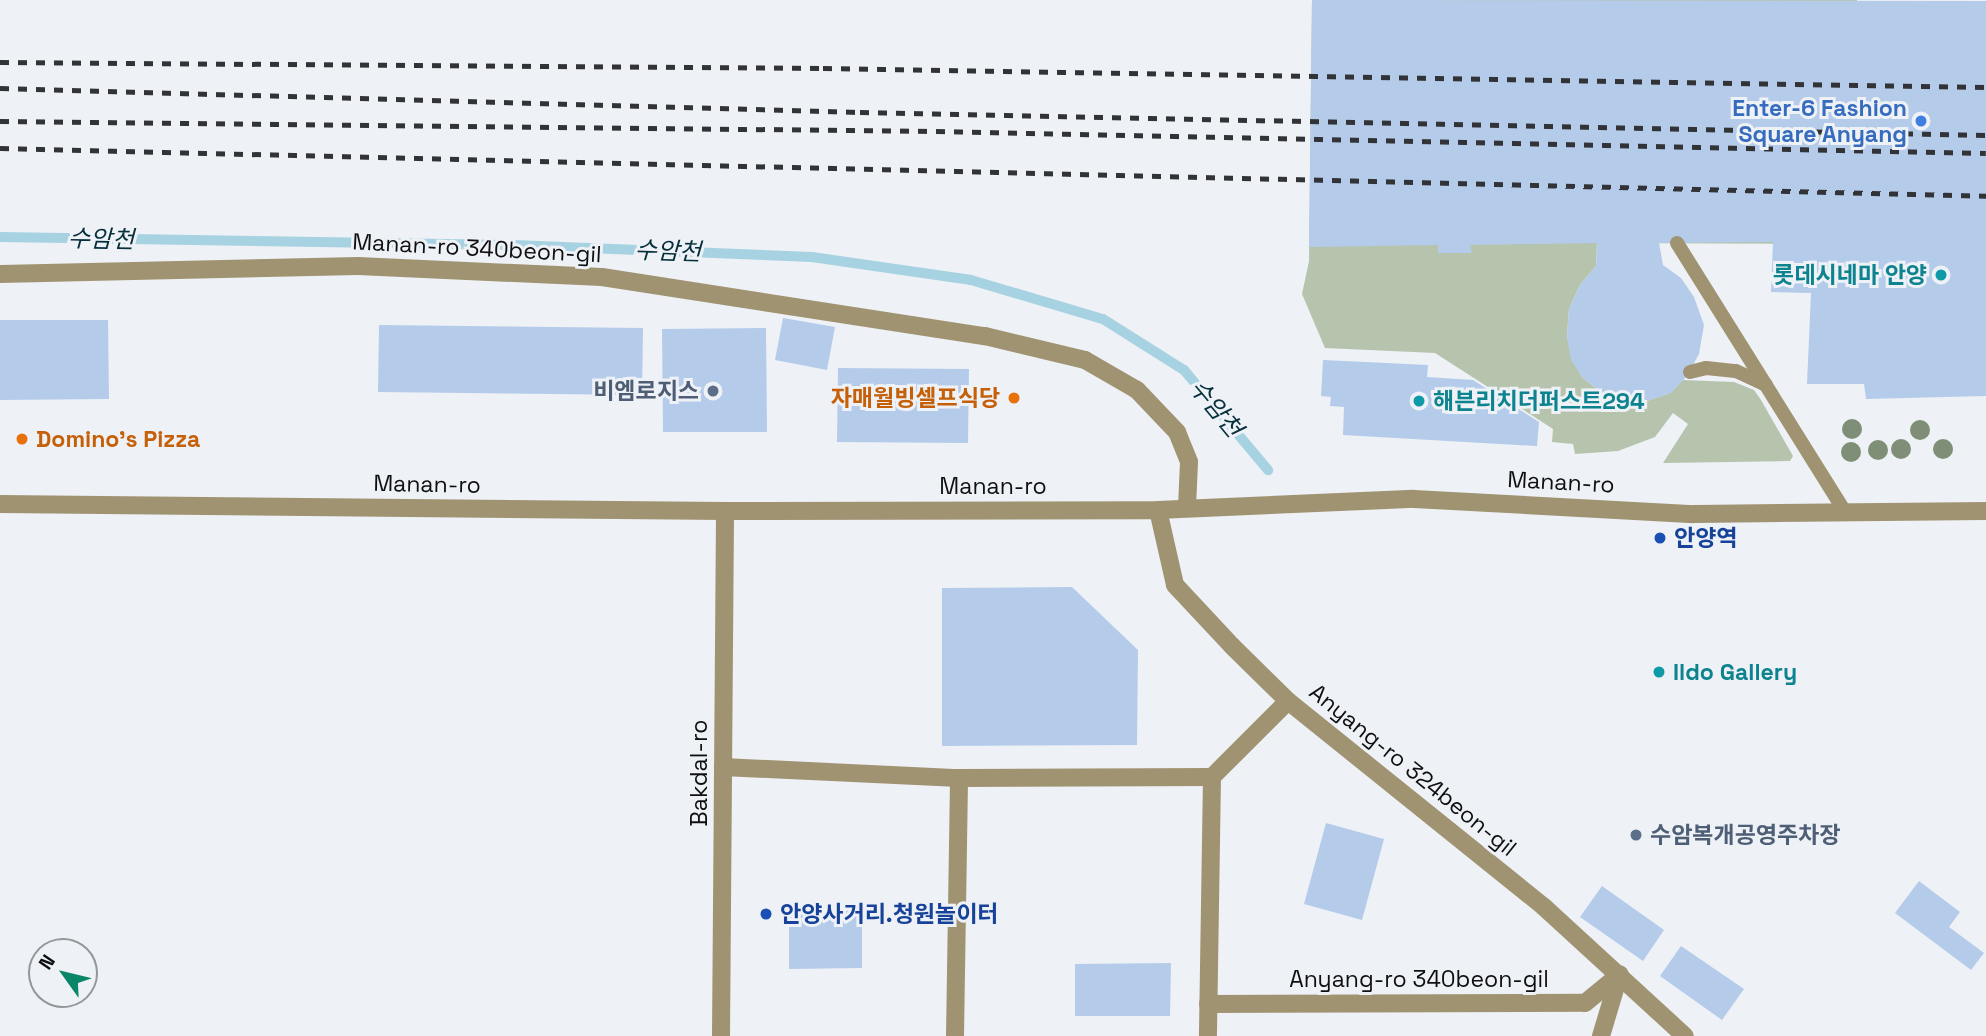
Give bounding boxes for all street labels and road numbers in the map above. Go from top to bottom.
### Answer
street label: Manan-ro 340beon-gil [352,228,602,268]
street label: Manan-ro [1507,465,1615,499]
street label: Manan-ro [373,469,481,499]
street label: Manan-ro [939,472,1047,500]
street label: Anyang-ro 324beon-gil [1304,678,1522,862]
street label: Bakdal-ro [685,720,713,826]
street label: Anyang-ro 340beon-gil [1289,965,1549,993]

